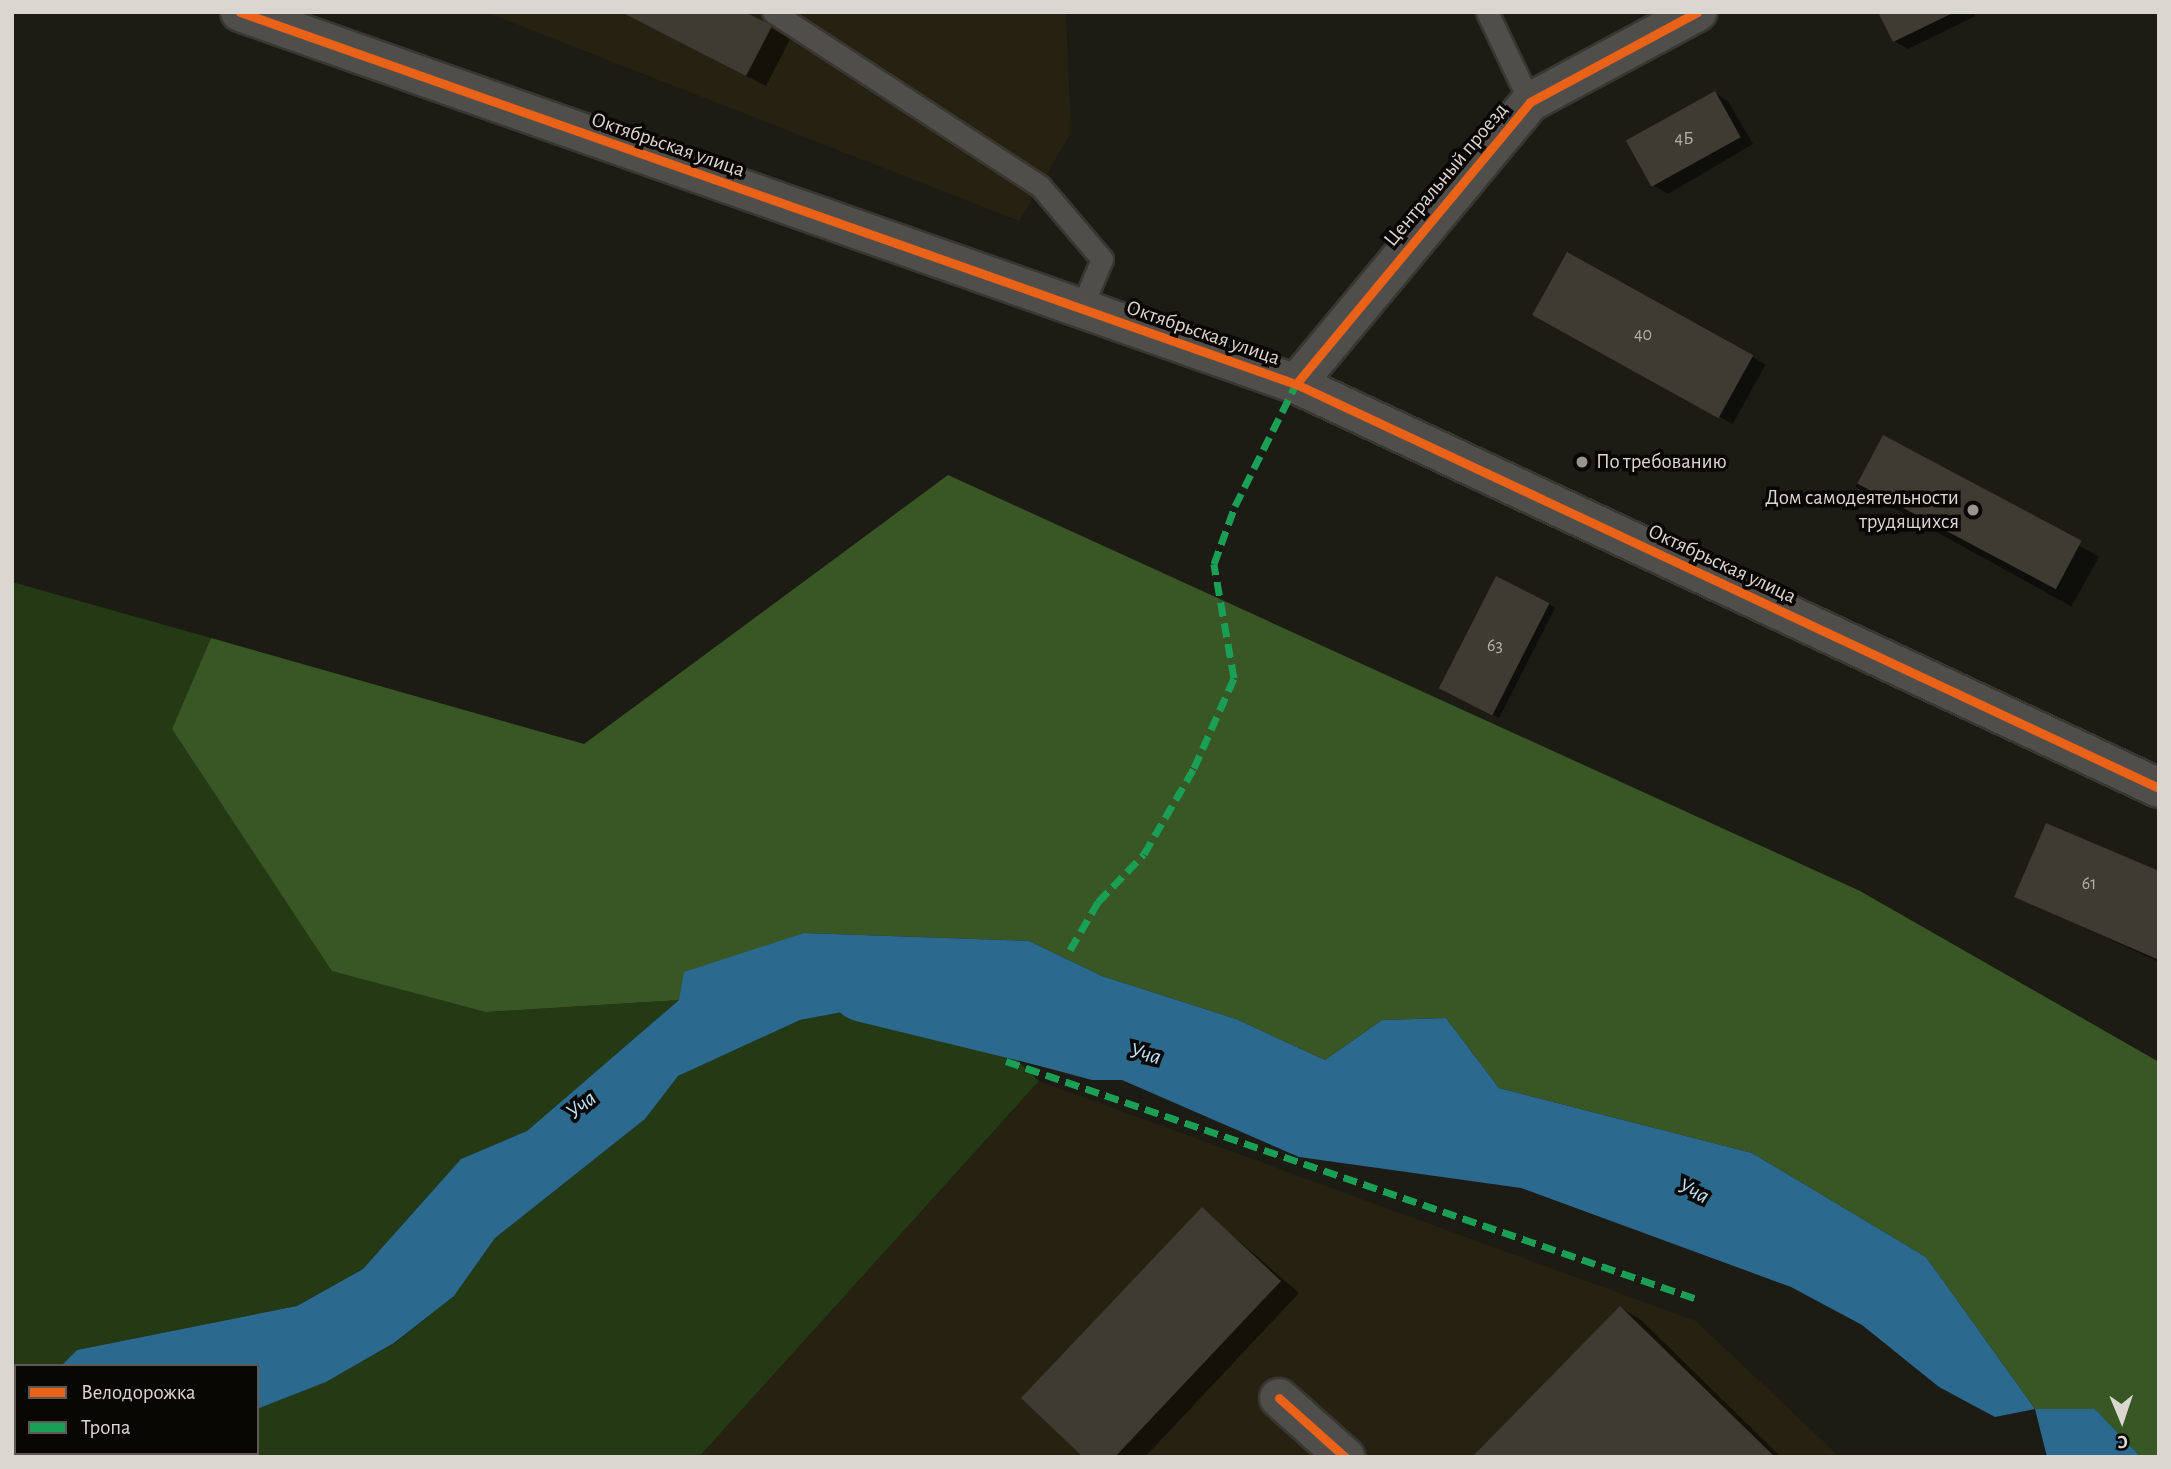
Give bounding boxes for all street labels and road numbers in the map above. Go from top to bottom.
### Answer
street label: Центральный проезд [1378,98,1514,252]
street label: Октябрьская улица [588,107,748,183]
street label: Октябрьская улица [1123,295,1283,371]
street label: Октябрьская улица [1644,519,1800,609]

